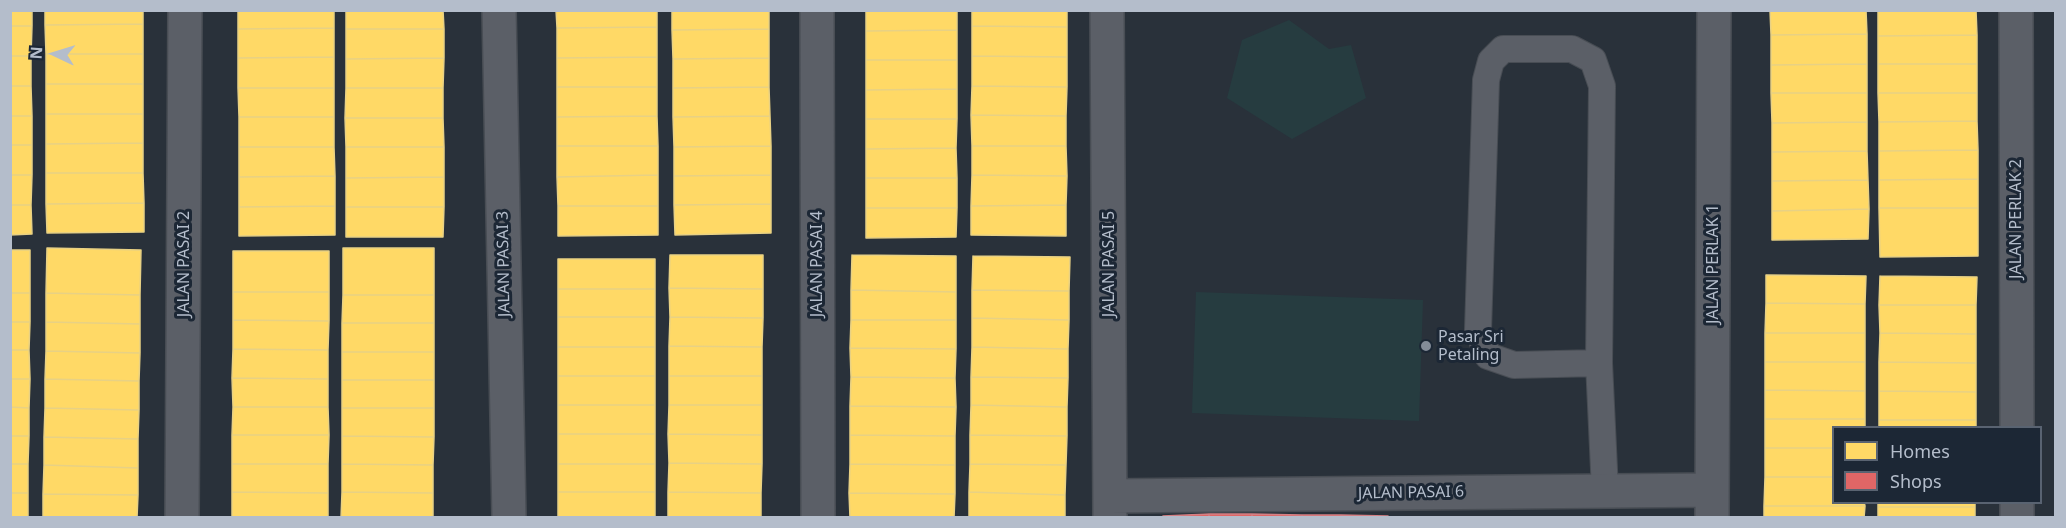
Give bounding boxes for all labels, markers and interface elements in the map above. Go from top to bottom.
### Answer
north arrow [24,24,84,84]
text: N [25,45,47,60]
street label: JALAN PERLAK 2 [2006,159,2026,279]
street label: JALAN PERLAK 1 [1703,204,1723,324]
street label: JALAN PASAI 2 [174,211,194,317]
street label: JALAN PASAI 3 [493,211,515,317]
street label: JALAN PASAI 4 [807,211,827,317]
street label: JALAN PASAI 5 [1099,211,1119,317]
place label: Pasar Sri Petaling [1438,327,1504,365]
marker: Pasar Sri Petaling [1419,339,1433,353]
legend [1832,426,2042,504]
text: Homes [1890,439,1950,463]
text: Shops [1890,469,1942,493]
street label: JALAN PASAI 6 [1358,482,1464,504]

